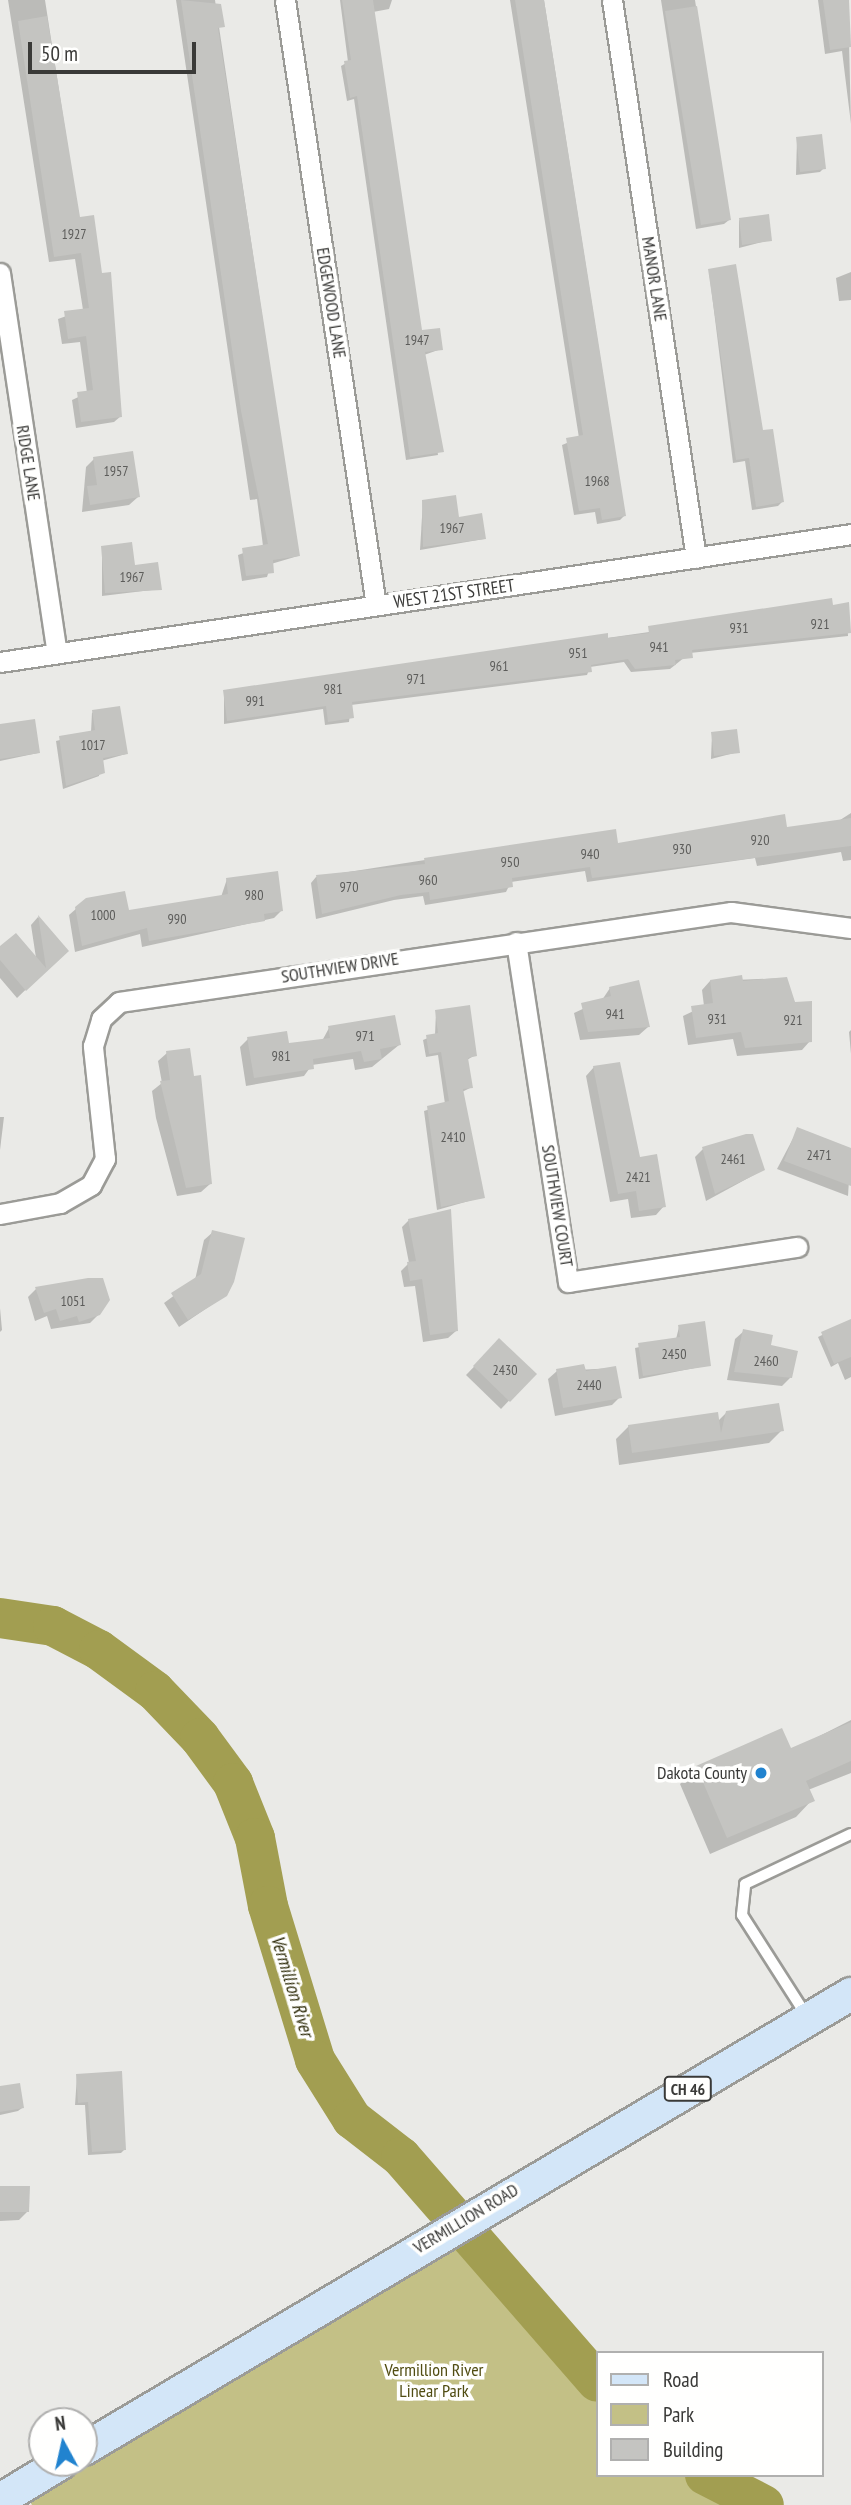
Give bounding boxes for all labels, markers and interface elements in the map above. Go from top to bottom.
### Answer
scale bar [32,28,200,72]
text: 50 m [41,40,78,67]
house number: 1927 [61,226,87,242]
street label: MANOR LANE [637,235,671,323]
street label: EDGEWOOD LANE [312,246,350,360]
house number: 1947 [404,332,430,348]
street label: RIDGE LANE [11,424,45,502]
house number: 1957 [103,463,129,479]
house number: 1968 [584,473,610,489]
house number: 1967 [439,520,465,536]
house number: 1967 [119,569,145,585]
street label: WEST 21ST STREET [392,575,516,613]
house number: 921 [811,616,829,632]
house number: 931 [730,620,748,636]
house number: 941 [650,639,668,655]
house number: 951 [569,645,587,661]
house number: 961 [490,658,508,674]
house number: 971 [407,671,425,687]
house number: 981 [324,681,342,697]
house number: 991 [246,693,264,709]
house number: 1017 [80,737,106,753]
house number: 920 [751,832,769,848]
house number: 930 [673,841,691,857]
house number: 940 [581,846,599,862]
house number: 950 [501,854,519,870]
house number: 960 [419,872,437,888]
house number: 970 [340,879,358,895]
house number: 980 [245,887,263,903]
house number: 1000 [90,907,116,923]
house number: 990 [168,911,186,927]
street label: SOUTHVIEW DRIVE [279,948,401,988]
house number: 941 [606,1006,624,1022]
house number: 931 [708,1011,726,1027]
house number: 921 [784,1012,802,1028]
house number: 971 [356,1028,374,1044]
house number: 981 [272,1048,290,1064]
house number: 2410 [440,1129,466,1145]
street label: SOUTHVIEW COURT [537,1143,577,1269]
house number: 2471 [806,1147,832,1163]
house number: 2461 [720,1151,746,1167]
house number: 2421 [625,1169,651,1185]
house number: 1051 [60,1293,86,1309]
house number: 2450 [661,1346,687,1362]
house number: 2460 [753,1353,779,1369]
house number: 2430 [492,1362,518,1378]
house number: 2440 [576,1377,602,1393]
place label: Dakota County [657,1762,747,1784]
marker: Dakota County [753,1765,769,1781]
water label: Vermillion River [266,1933,318,2039]
road number: CH 46 [664,2076,712,2102]
street label: VERMILLION ROAD [410,2179,522,2259]
legend [596,2351,823,2477]
park label: Vermillion River Linear Park [384,2360,484,2402]
text: Road [663,2366,699,2393]
text: Park [663,2401,694,2428]
north arrow [28,2407,98,2477]
text: N [54,2411,67,2436]
text: Building [663,2436,723,2463]

